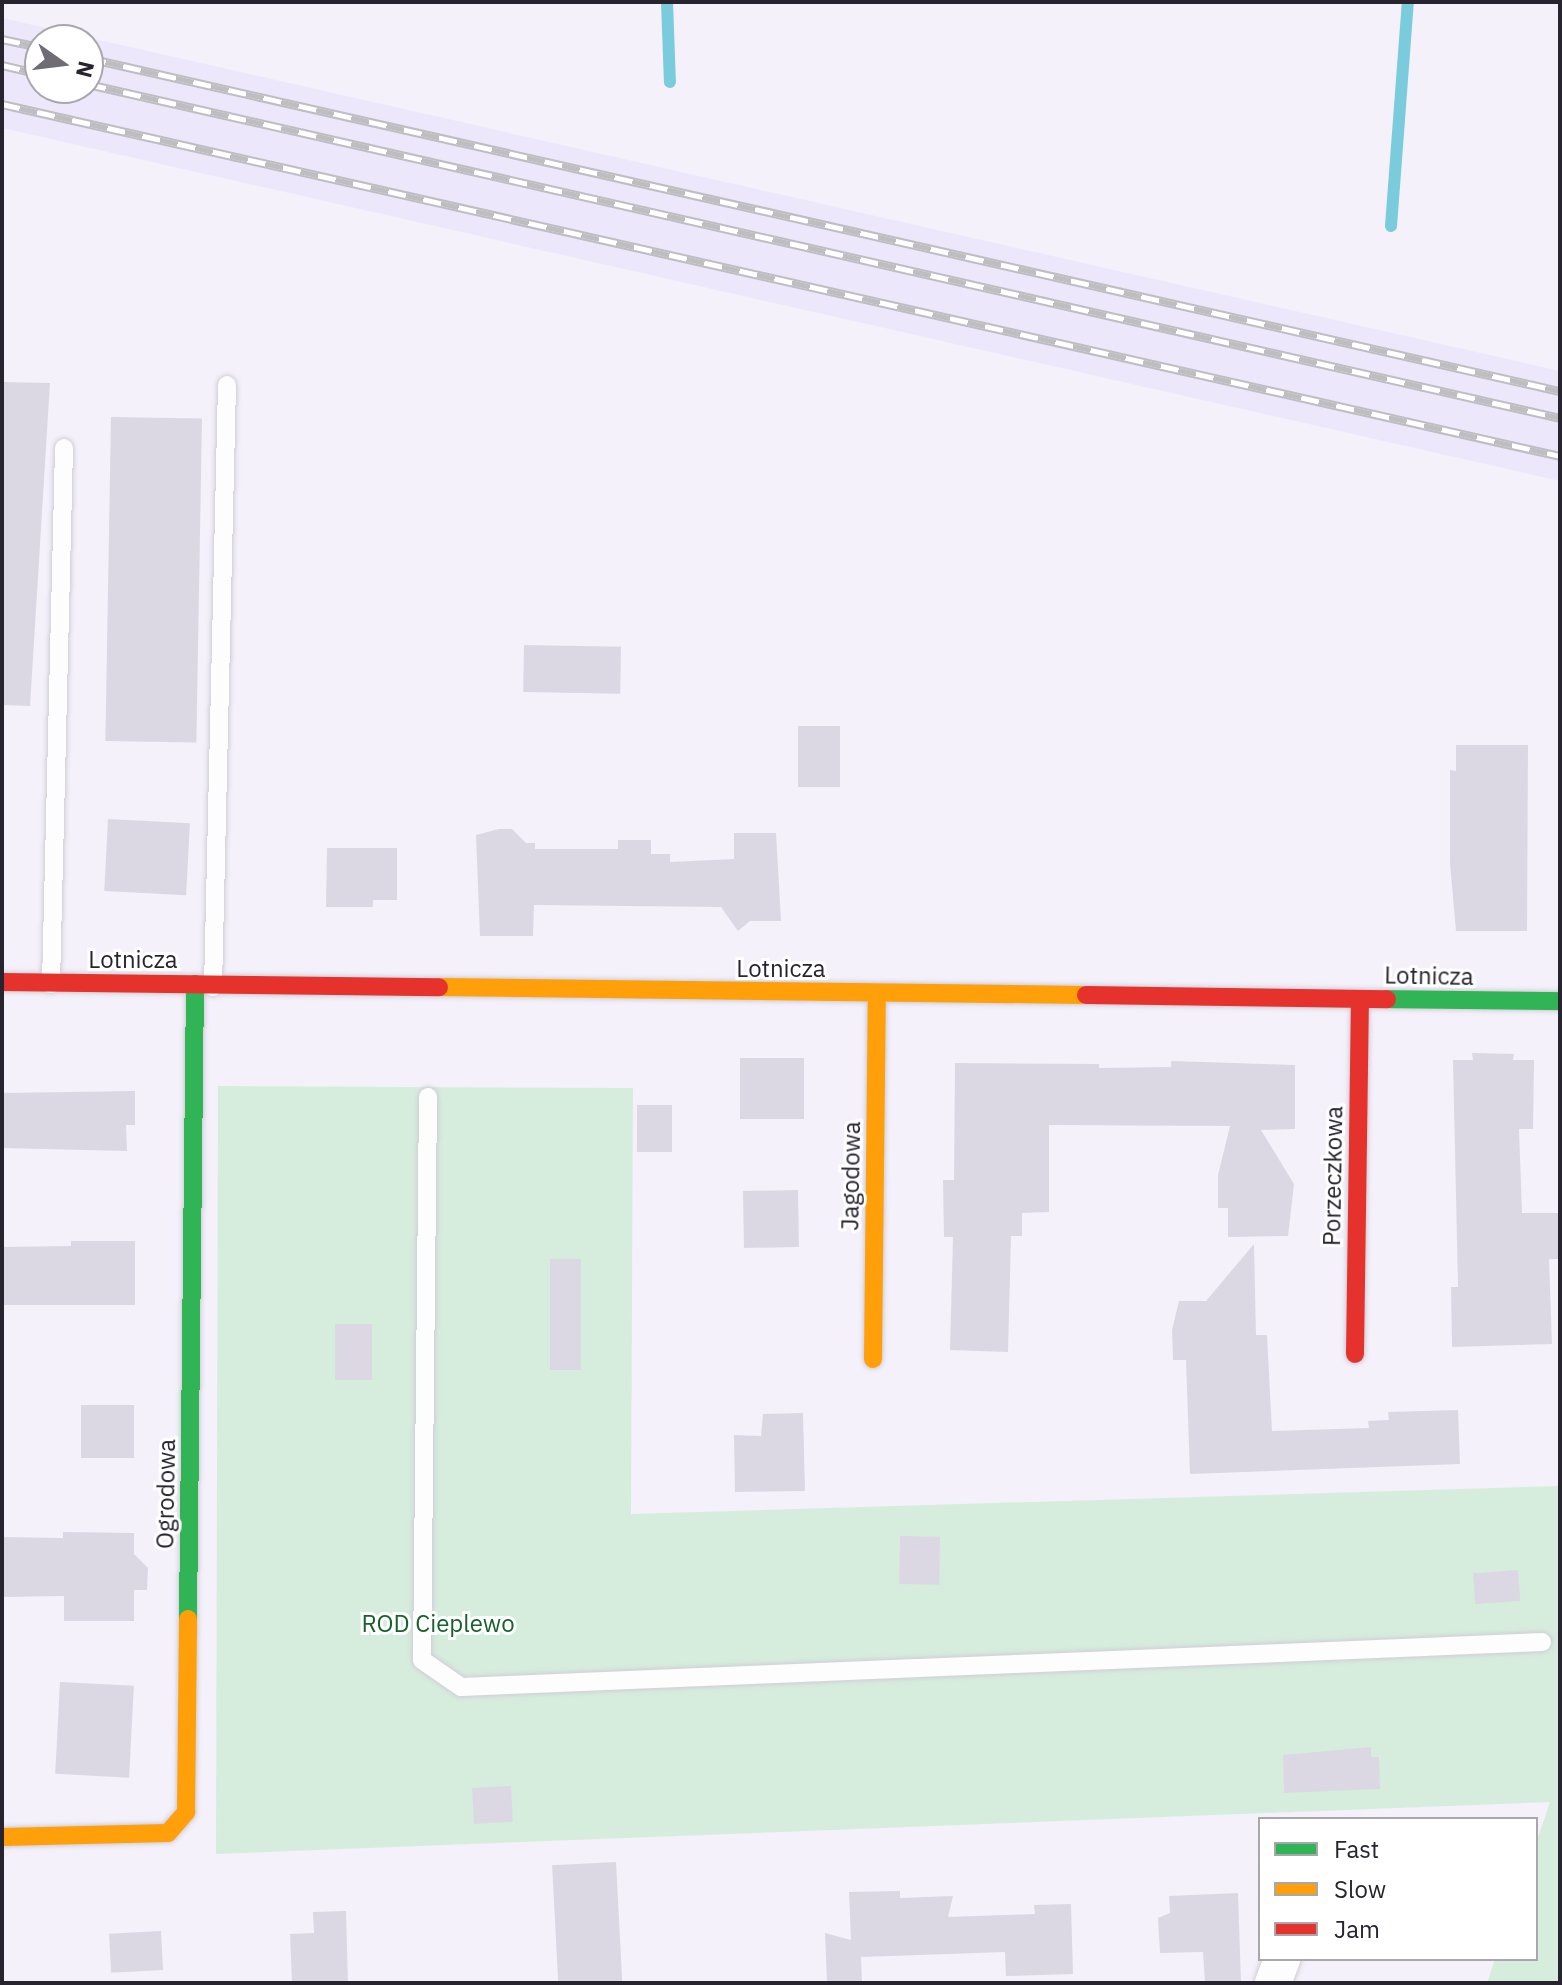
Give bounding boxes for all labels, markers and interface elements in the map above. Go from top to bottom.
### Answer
north arrow [24,24,104,104]
text: N [70,58,102,81]
street label: Lotnicza [88,946,178,974]
street label: Lotnicza [736,955,826,983]
street label: Lotnicza [1384,961,1474,991]
street label: Porzeczkowa [1317,1106,1349,1246]
street label: Jagodowa [836,1121,866,1231]
street label: Ogrodowa [151,1439,181,1549]
park label: ROD Cieplewo [361,1610,515,1638]
legend [1258,1817,1538,1961]
text: Fast [1334,1833,1379,1865]
text: Slow [1334,1873,1386,1905]
text: Jam [1334,1913,1380,1945]

